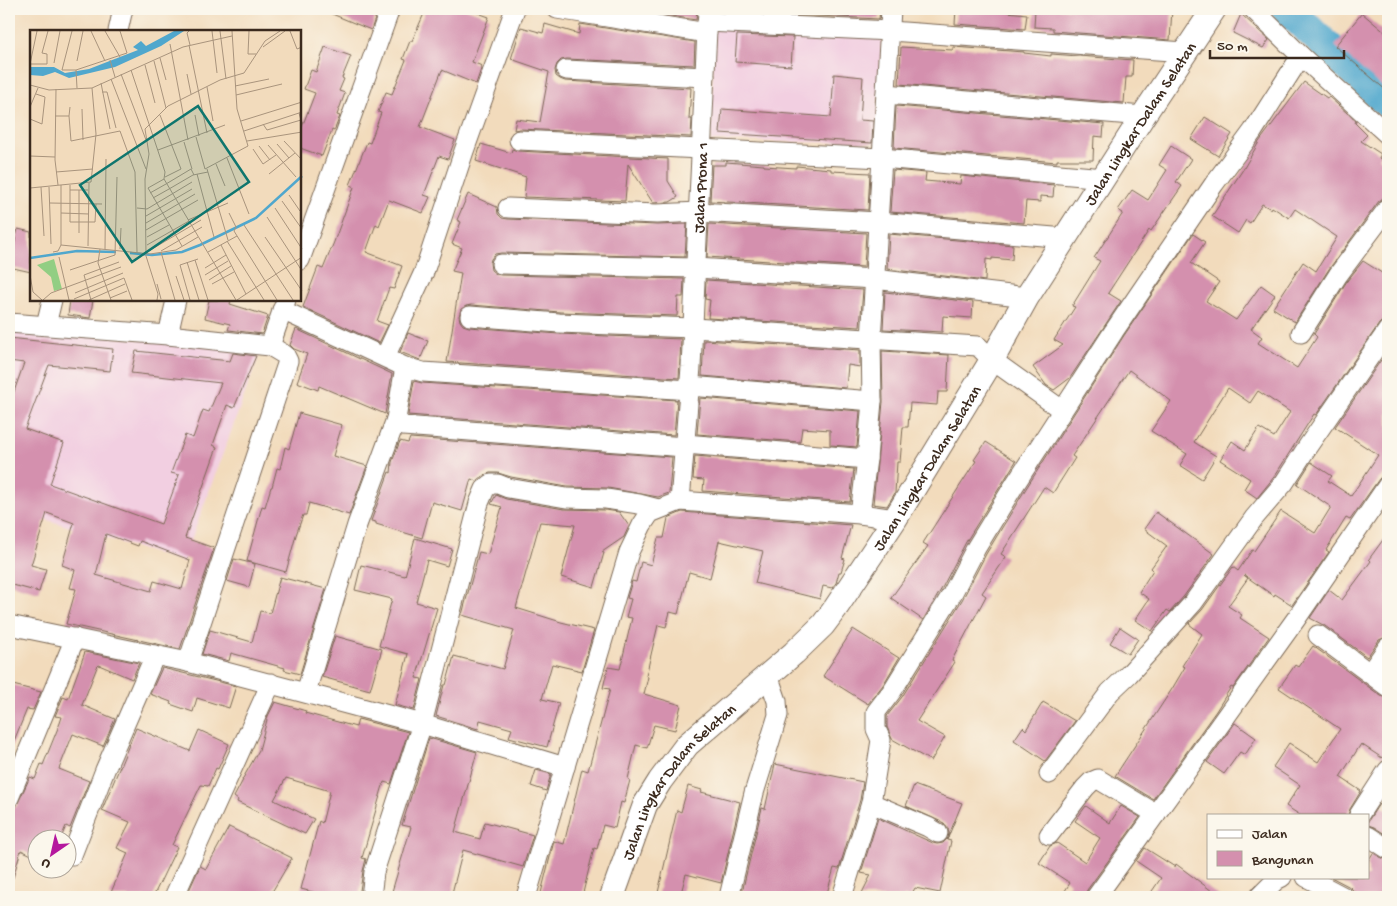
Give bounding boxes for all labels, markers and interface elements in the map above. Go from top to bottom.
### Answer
scale bar [1210,28,1343,60]
inset map [30,30,301,301]
text: 50 m [1217,38,1248,56]
street label: Jalan Lingkar Dalam Selatan [1082,39,1202,210]
street label: Jalan Prona 1 [691,142,715,234]
street label: Jalan Lingkar Dalam Selatan [871,383,987,555]
street label: Jalan Lingkar Dalam Selatan [620,701,742,863]
legend [1207,814,1370,878]
text: Jalan [1252,826,1287,844]
north arrow [28,828,78,878]
text: Bangunan [1251,852,1313,870]
text: U [38,853,54,872]

